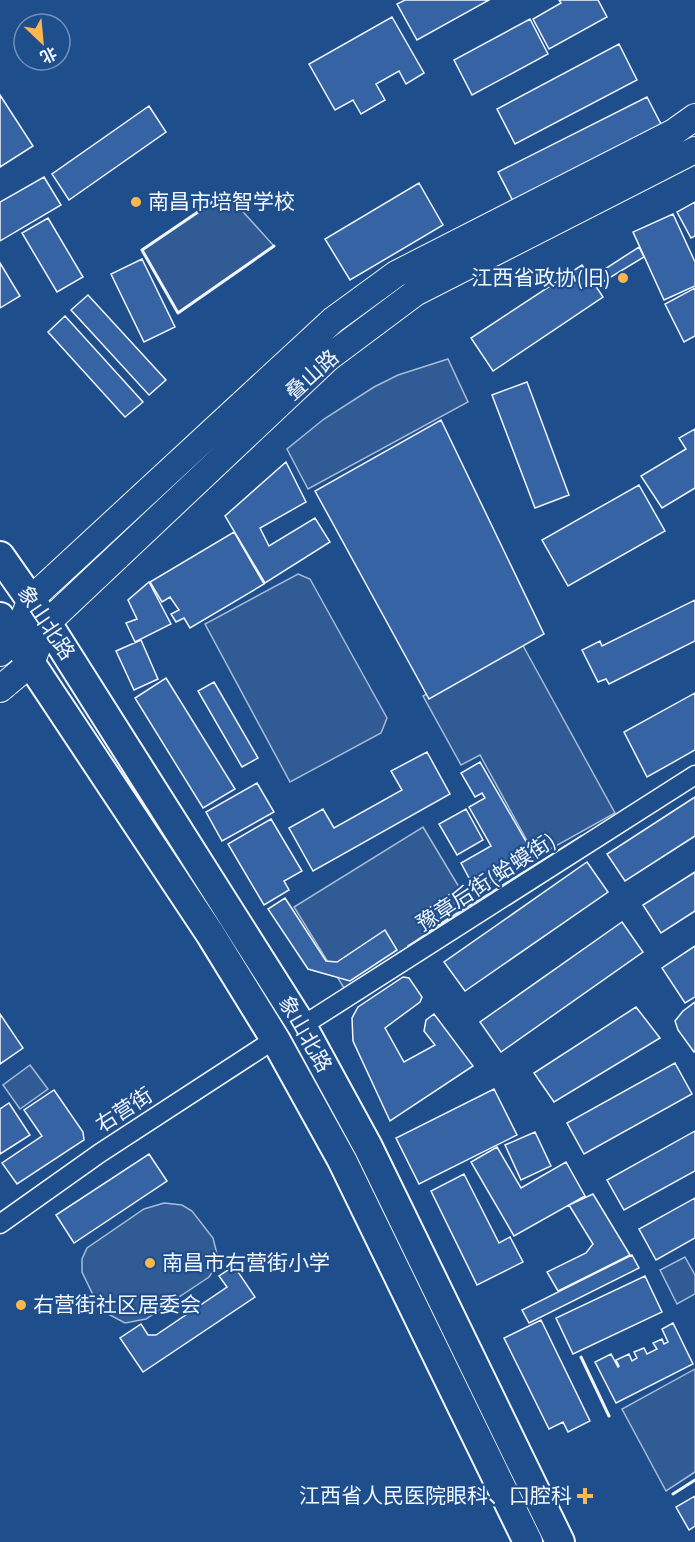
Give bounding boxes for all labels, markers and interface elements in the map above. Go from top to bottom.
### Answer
north arrow [12,12,72,72]
text: 北 [37,43,60,67]
place label: 南昌市培智学校 [148,189,295,214]
marker: 南昌市培智学校 [129,195,143,209]
place label: 江西省政协(旧) [471,265,611,290]
marker: 江西省政协(旧) [616,271,630,285]
street label: 叠山路 [280,344,343,405]
street label: 象山北路 [13,581,80,665]
street label: 豫章后街(蛤蟆街) [411,827,560,936]
street label: 象山北路 [274,991,337,1076]
street label: 右营街 [91,1082,157,1137]
place label: 南昌市右营街小学 [162,1250,330,1275]
marker: 南昌市右营街小学 [143,1256,157,1270]
place label: 右营街社区居委会 [33,1292,201,1317]
marker: 右营街社区居委会 [14,1298,28,1312]
place label: 江西省人民医院眼科、口腔科 [299,1483,572,1508]
marker: 江西省人民医院眼科、口腔科 [576,1487,594,1505]

